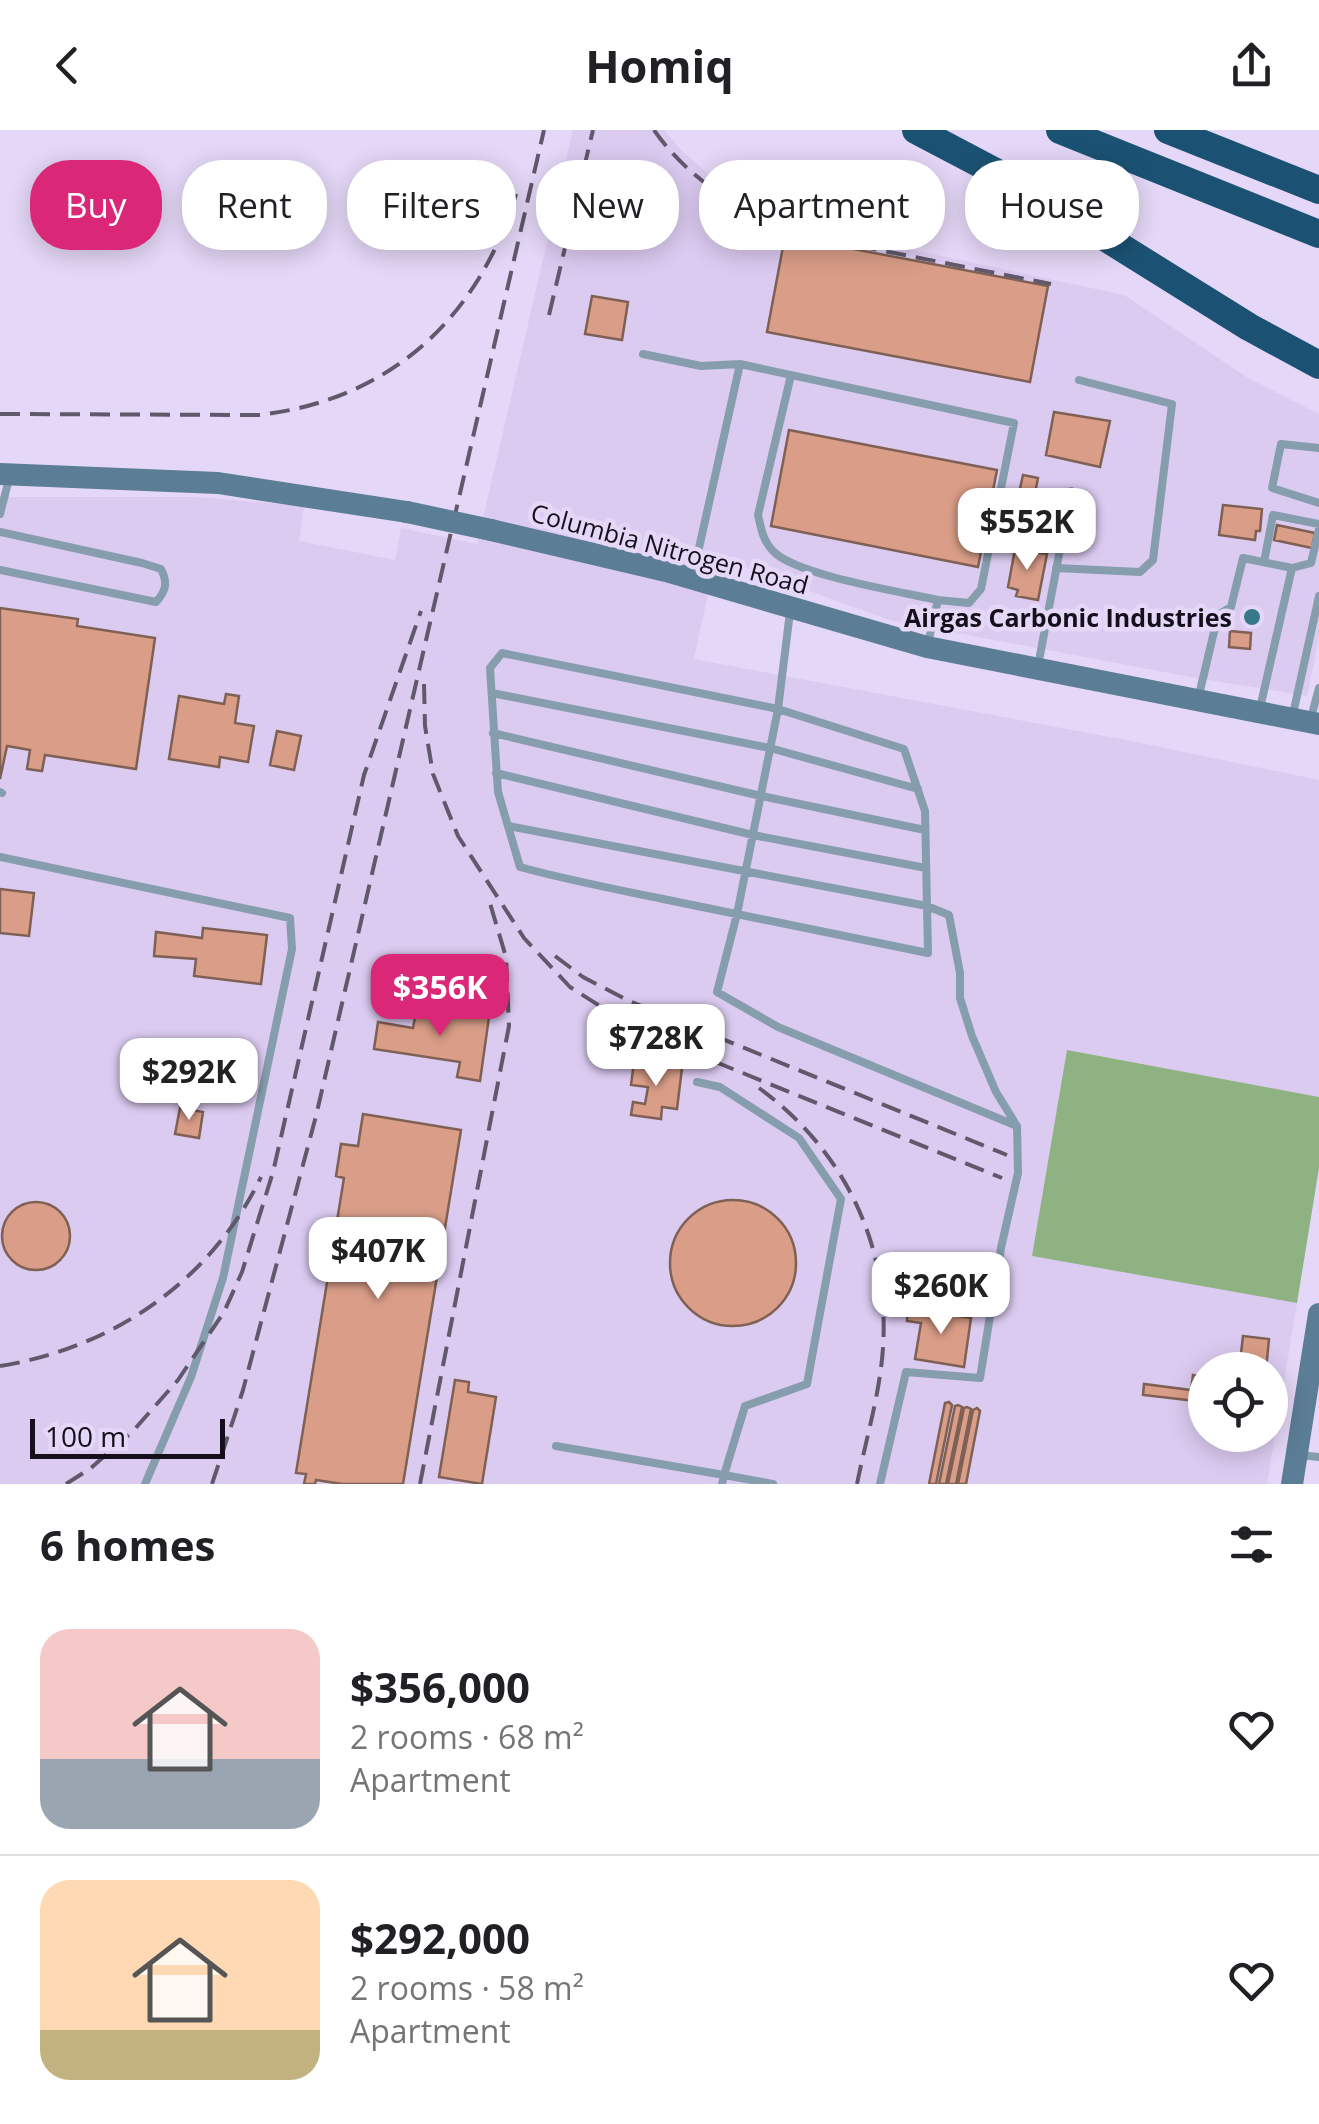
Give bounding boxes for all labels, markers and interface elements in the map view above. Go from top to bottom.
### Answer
text: Homiq [585,35,734,96]
icon: back [40,38,95,93]
icon: share [1224,38,1279,93]
chip: Buy [30,160,162,250]
chip: Rent [182,160,327,250]
chip: Filters [347,160,516,250]
chip: New [536,160,679,250]
chip: Apartment [699,160,945,250]
chip: House [965,160,1139,250]
pin: $552K [957,488,1097,573]
street label: Columbia Nitrogen Road [527,495,813,601]
text: $552K [980,499,1074,542]
place label: Airgas Carbonic Industries [904,600,1232,634]
marker: Airgas Carbonic Industries [1241,606,1263,628]
pin: $356K [370,954,510,1039]
text: $356K [393,965,487,1008]
pin: $728K [586,1004,726,1089]
text: $728K [609,1015,703,1058]
pin: $292K [119,1038,259,1123]
text: $292K [142,1049,236,1092]
pin: $407K [308,1217,448,1302]
text: $407K [331,1228,425,1271]
pin: $260K [871,1252,1011,1337]
text: $260K [894,1263,988,1306]
map controls [1188,1352,1288,1452]
button: locate [1188,1352,1288,1452]
scale bar [30,1414,225,1458]
text: 100 m [45,1417,126,1455]
text: 6 homes [40,1516,215,1573]
icon: filters [1224,1517,1279,1572]
text: $356,000 [350,1658,530,1715]
icon: home [120,1669,240,1789]
icon: heart [1224,1702,1279,1757]
text: 2 rooms · 68 m² [350,1715,584,1758]
text: Apartment [350,1758,511,1801]
text: $292,000 [350,1909,530,1966]
icon: home [120,1920,240,2040]
icon: heart [1224,1953,1279,2008]
text: 2 rooms · 58 m² [350,1966,584,2009]
text: Apartment [350,2009,511,2052]

